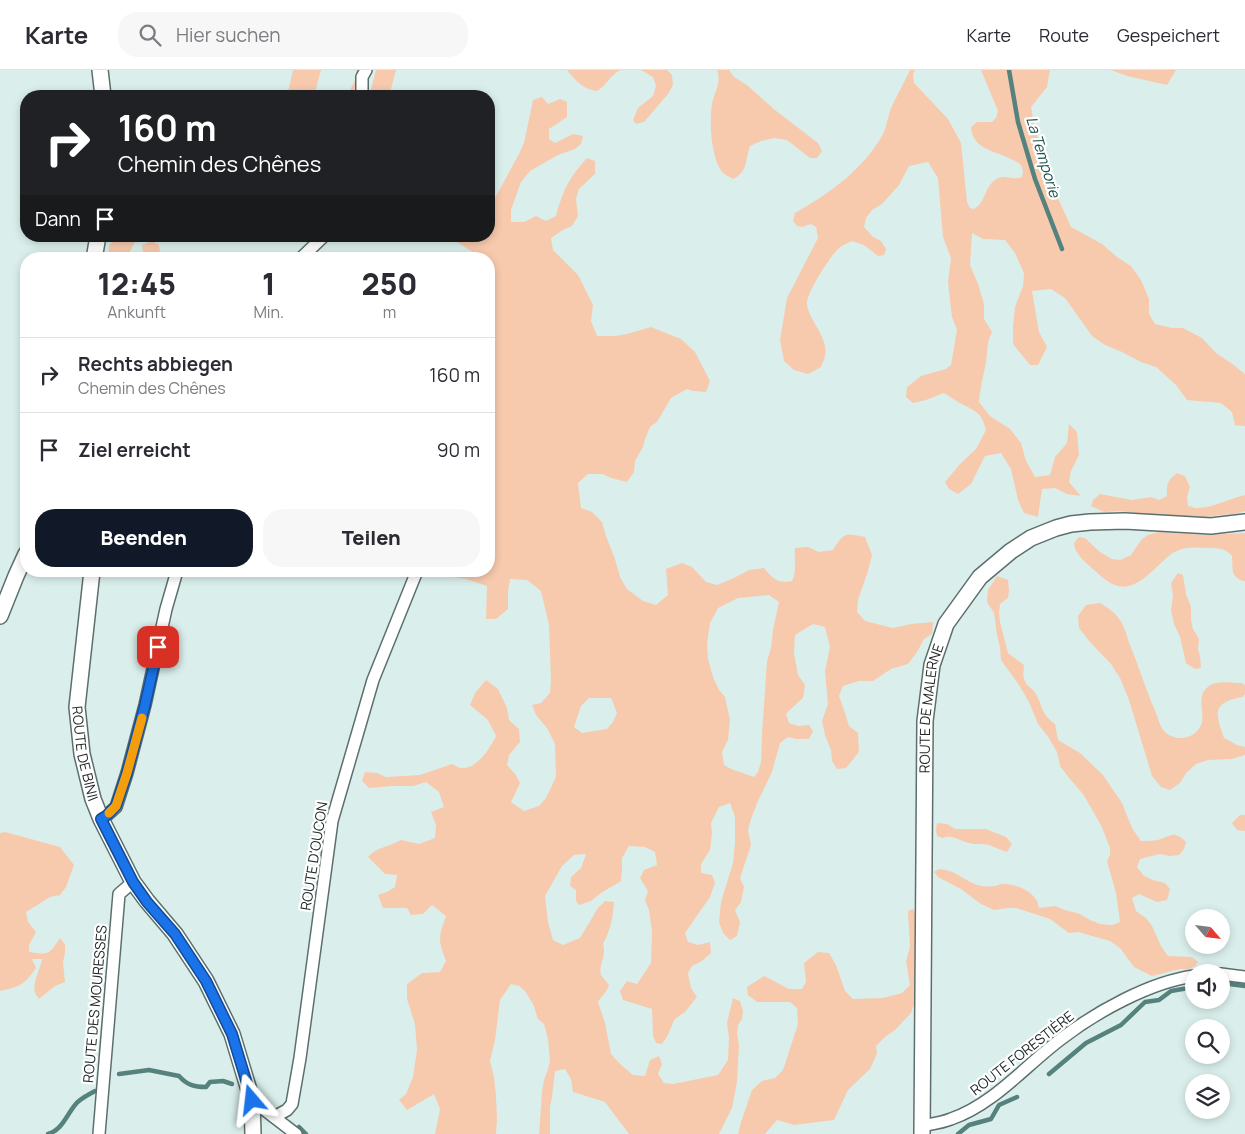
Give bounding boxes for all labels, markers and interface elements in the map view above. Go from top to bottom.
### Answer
search box [118,12,468,57]
text: Karte [25,18,88,51]
icon: search [136,21,164,49]
text: Hier suchen [176,22,280,48]
text: Karte [966,23,1011,47]
text: Route [1039,23,1089,47]
text: Gespeichert [1117,23,1220,47]
text: 160 m [118,104,217,152]
icon: right [35,110,100,175]
water label: La Temporie [1021,114,1066,201]
text: Chemin des Chênes [118,149,321,179]
icon: arrive [91,205,119,233]
text: Dann [35,206,81,232]
text: 12:45 [97,263,176,304]
text: 1 [262,263,276,304]
text: 250 [362,263,418,304]
text: Ankunft [107,301,166,323]
text: Min. [253,301,284,323]
text: m [383,301,396,323]
text: Rechts abbiegen [78,351,233,377]
icon: right [35,361,63,389]
text: 160 m [429,362,480,388]
text: Chemin des Chênes [78,377,226,399]
icon: arrive [35,436,63,464]
text: Ziel erreicht [78,437,191,463]
text: 90 m [437,437,480,463]
button: Beenden [35,509,253,567]
button: Teilen [263,509,480,567]
pin [137,626,179,668]
icon: arrive [144,633,172,661]
street label: ROUTE DE MALERNE [915,641,948,773]
street label: ROUTE DE BINII [68,705,103,804]
street label: ROUTE D'OUCON [296,800,331,912]
north arrow [1185,909,1230,954]
map controls [1185,909,1230,1119]
street label: ROUTE DES MOURESSES [78,924,111,1084]
button: sound [1185,964,1230,1009]
street label: ROUTE FORESTIÈRE [966,1006,1077,1099]
button: search [1185,1019,1230,1064]
position arrow [225,1073,277,1125]
button: layers [1185,1074,1230,1119]

